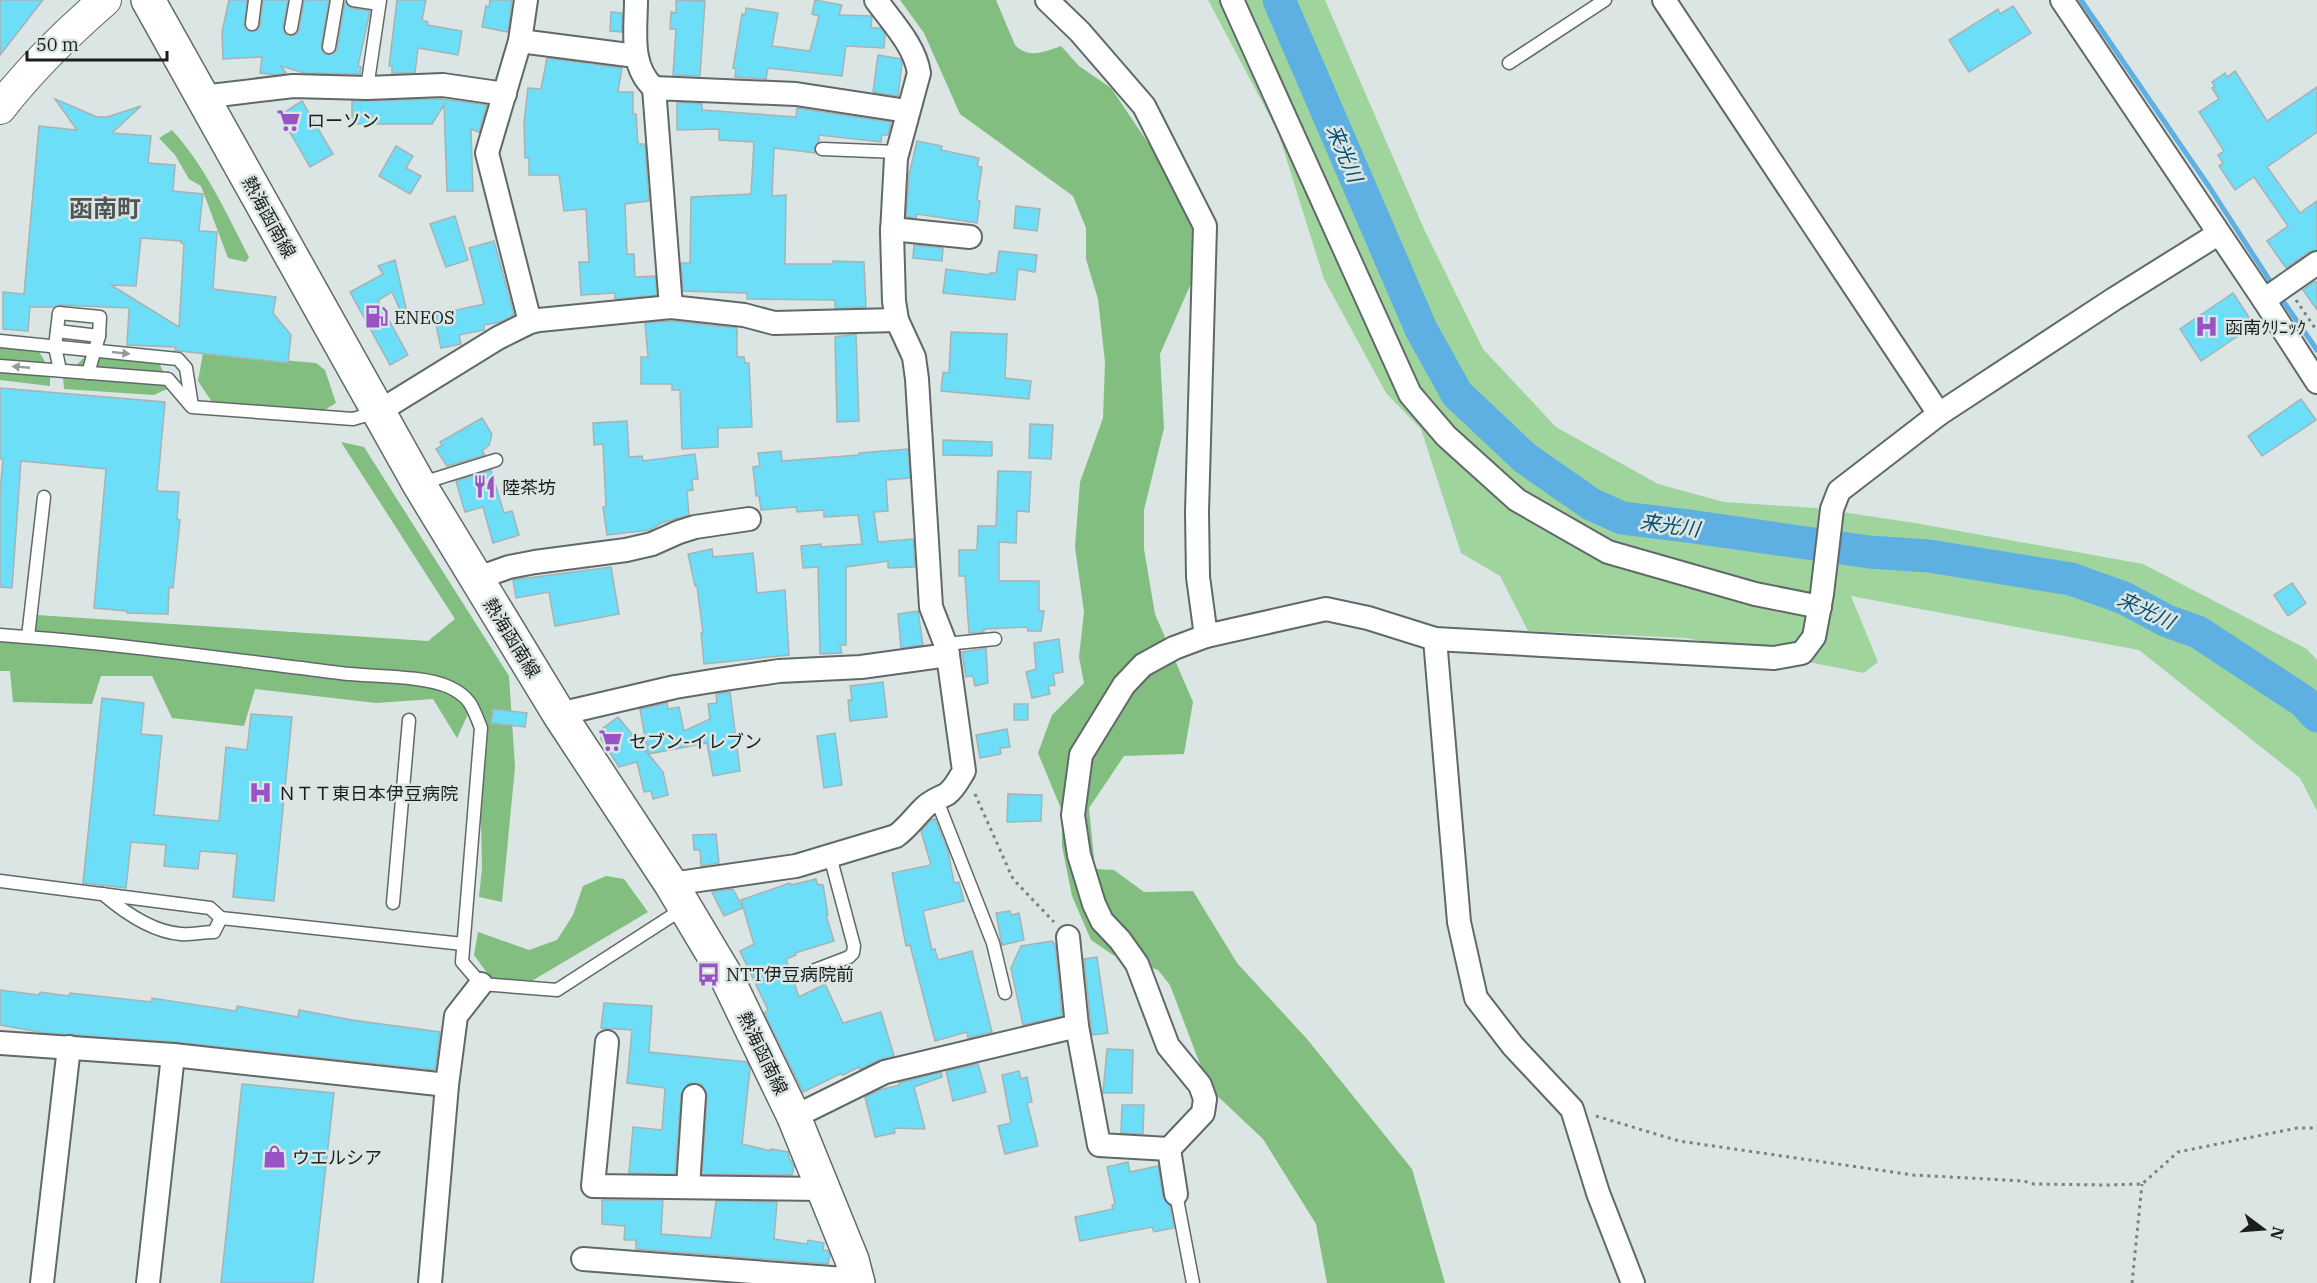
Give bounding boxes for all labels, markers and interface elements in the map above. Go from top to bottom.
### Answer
scale bar [27,24,166,62]
text: 50 m [36,33,79,56]
supermarket icon: ローソン [276,107,302,133]
place label: ローソン [307,109,379,132]
water label: 来光川 [1321,120,1370,188]
street label: 熱海函南線 [237,172,301,262]
district label: 函南町 [69,192,141,224]
fuel station icon: ENEOS [363,304,389,330]
place label: ENEOS [394,306,455,329]
hospital icon: 函南ｸﾘﾆｯｸ [2194,314,2220,340]
place label: 函南ｸﾘﾆｯｸ [2225,316,2306,339]
one-way arrow [111,348,130,358]
one-way arrow [11,362,30,372]
restaurant icon: 陸茶坊 [471,474,497,500]
place label: 陸茶坊 [502,476,556,499]
water label: 来光川 [1638,507,1704,543]
water label: 来光川 [2113,585,2181,636]
street label: 熱海函南線 [478,594,546,682]
supermarket icon: セブン-イレブン [598,728,624,754]
place label: セブン-イレブン [629,730,762,753]
hospital icon: ＮＴＴ東日本伊豆病院 [247,780,273,806]
place label: ＮＴＴ東日本伊豆病院 [278,782,458,805]
bus stop icon: NTT伊豆病院前 [695,961,721,987]
place label: NTT伊豆病院前 [726,963,854,986]
street label: 熱海函南線 [733,1008,793,1098]
shop icon: ウエルシア [261,1144,287,1170]
place label: ウエルシア [292,1146,382,1169]
north arrow [2233,1199,2293,1259]
text: N [2266,1224,2289,1242]

